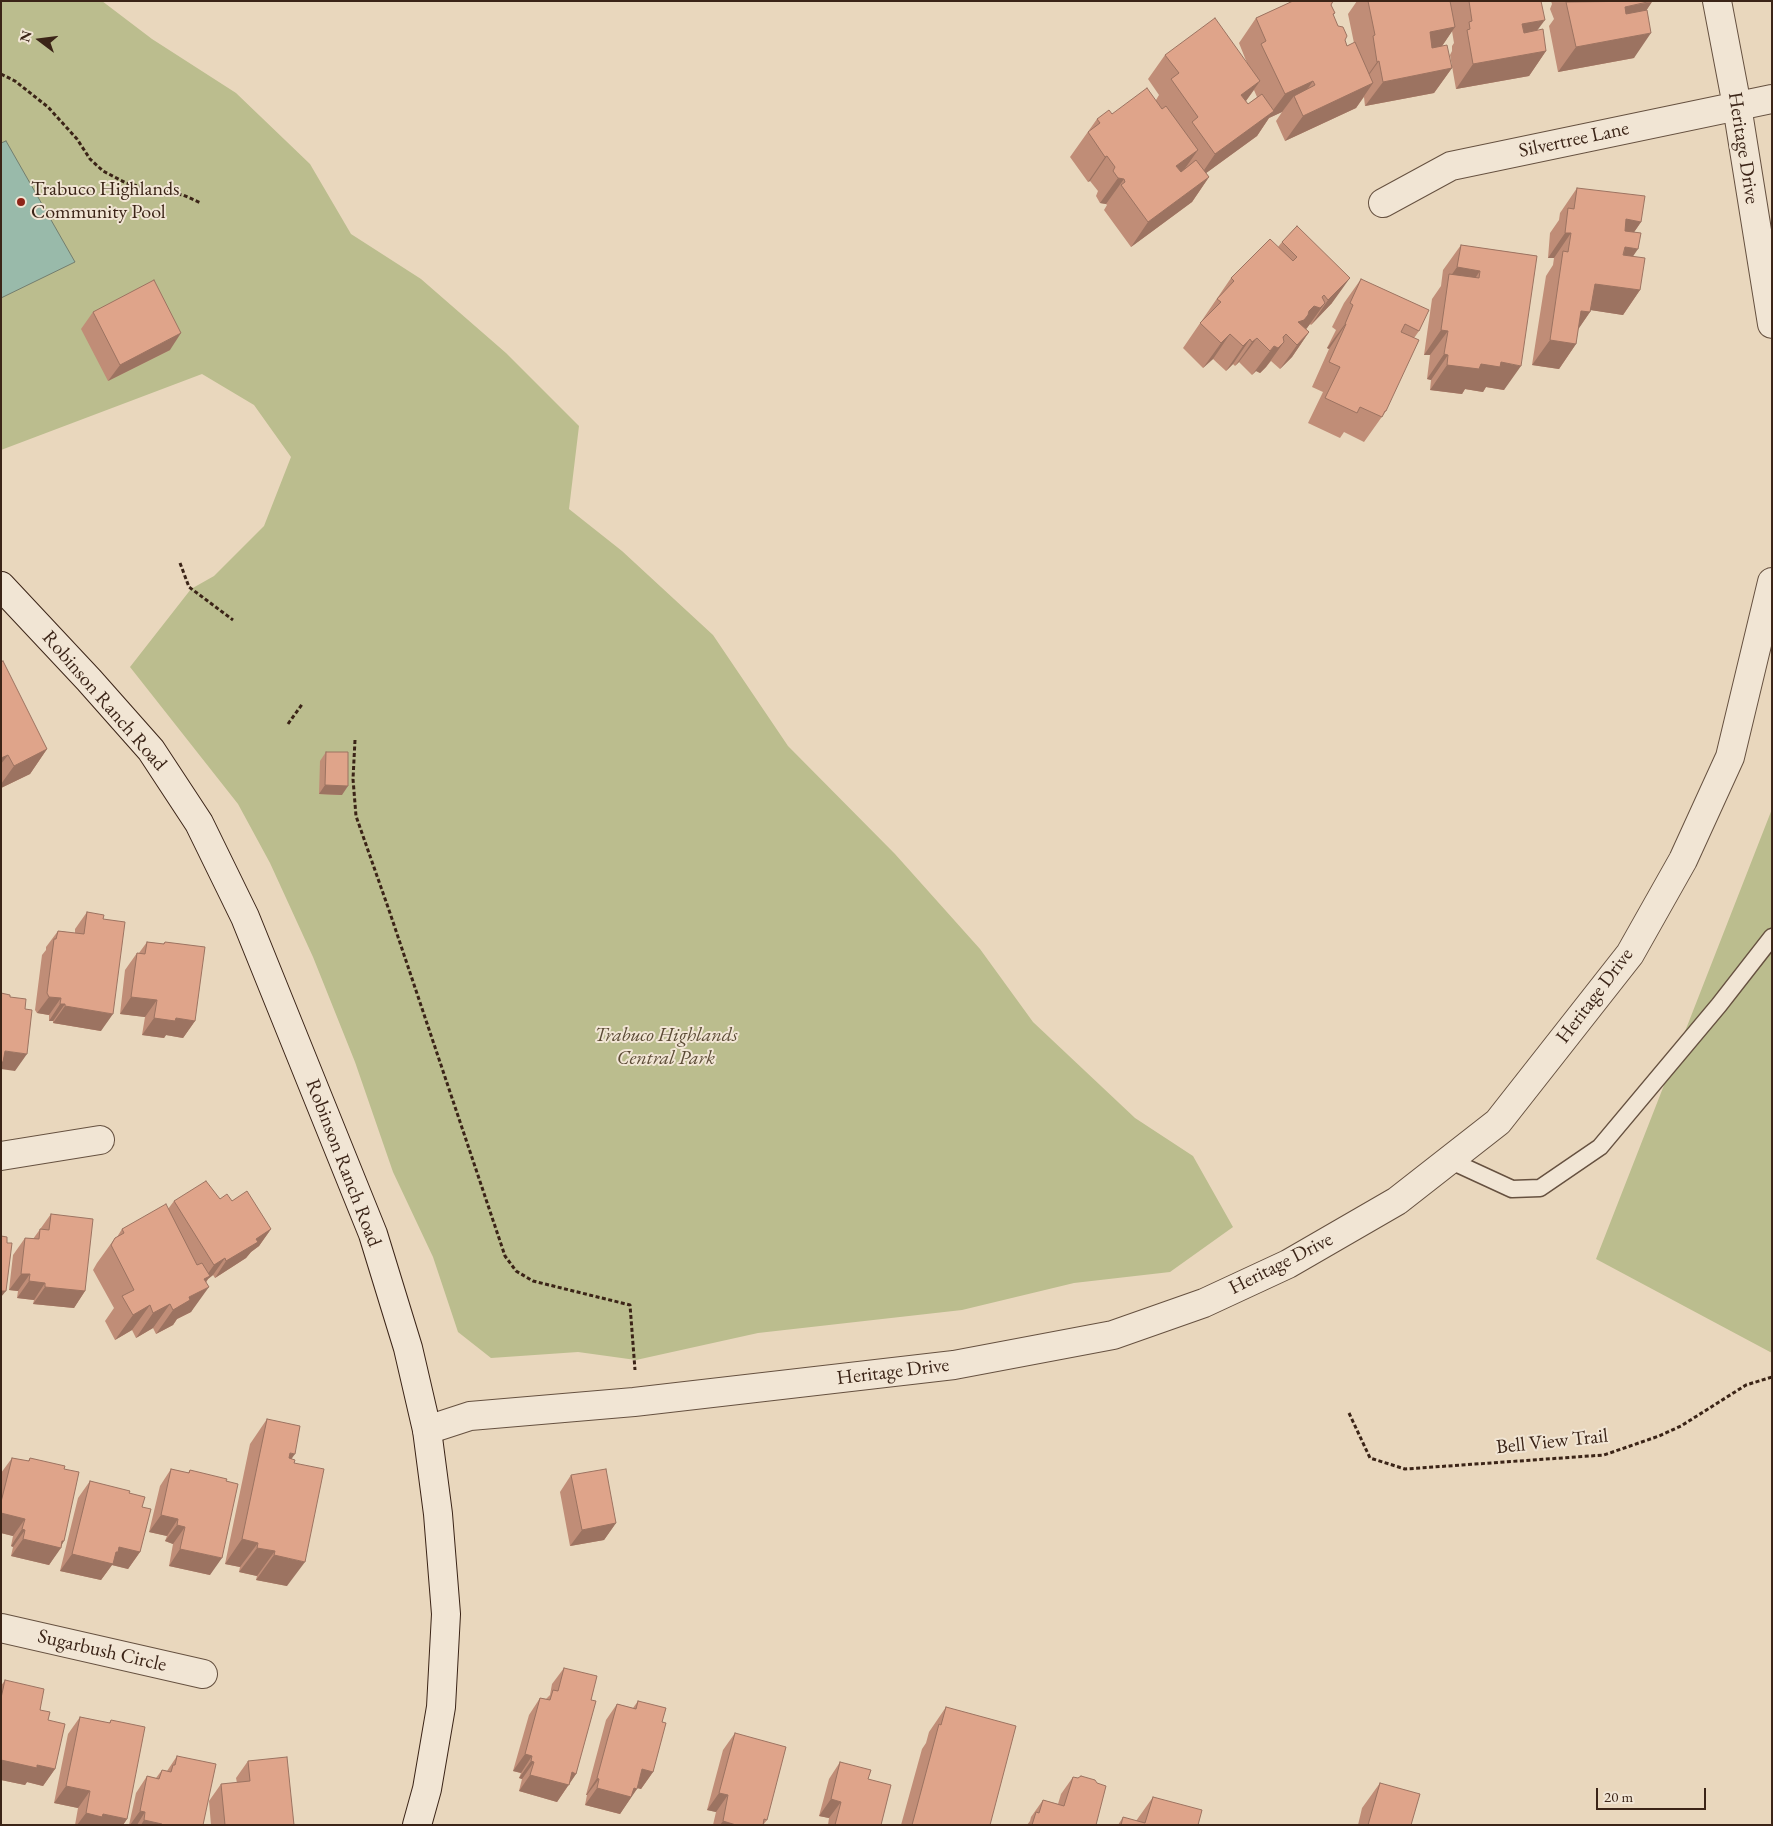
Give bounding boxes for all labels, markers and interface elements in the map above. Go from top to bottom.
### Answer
north arrow [15,15,65,65]
text: N [15,28,36,44]
street label: Heritage Drive [1722,90,1764,206]
street label: Silvertree Lane [1517,117,1631,163]
place label: Trabuco Highlands Community Pool [31,178,180,225]
marker: Trabuco Highlands Community Pool [15,196,27,208]
street label: Robinson Ranch Road [37,626,171,776]
street label: Heritage Drive [1551,944,1639,1048]
park label: Trabuco Highlands Central Park [594,1024,738,1071]
street label: Robinson Ranch Road [300,1076,386,1250]
street label: Heritage Drive [1225,1228,1337,1300]
street label: Heritage Drive [835,1353,951,1391]
street label: Bell View Trail [1495,1424,1609,1460]
street label: Sugarbush Circle [35,1625,169,1677]
scale bar [1598,1778,1708,1810]
text: 20 m [1604,1787,1633,1806]

